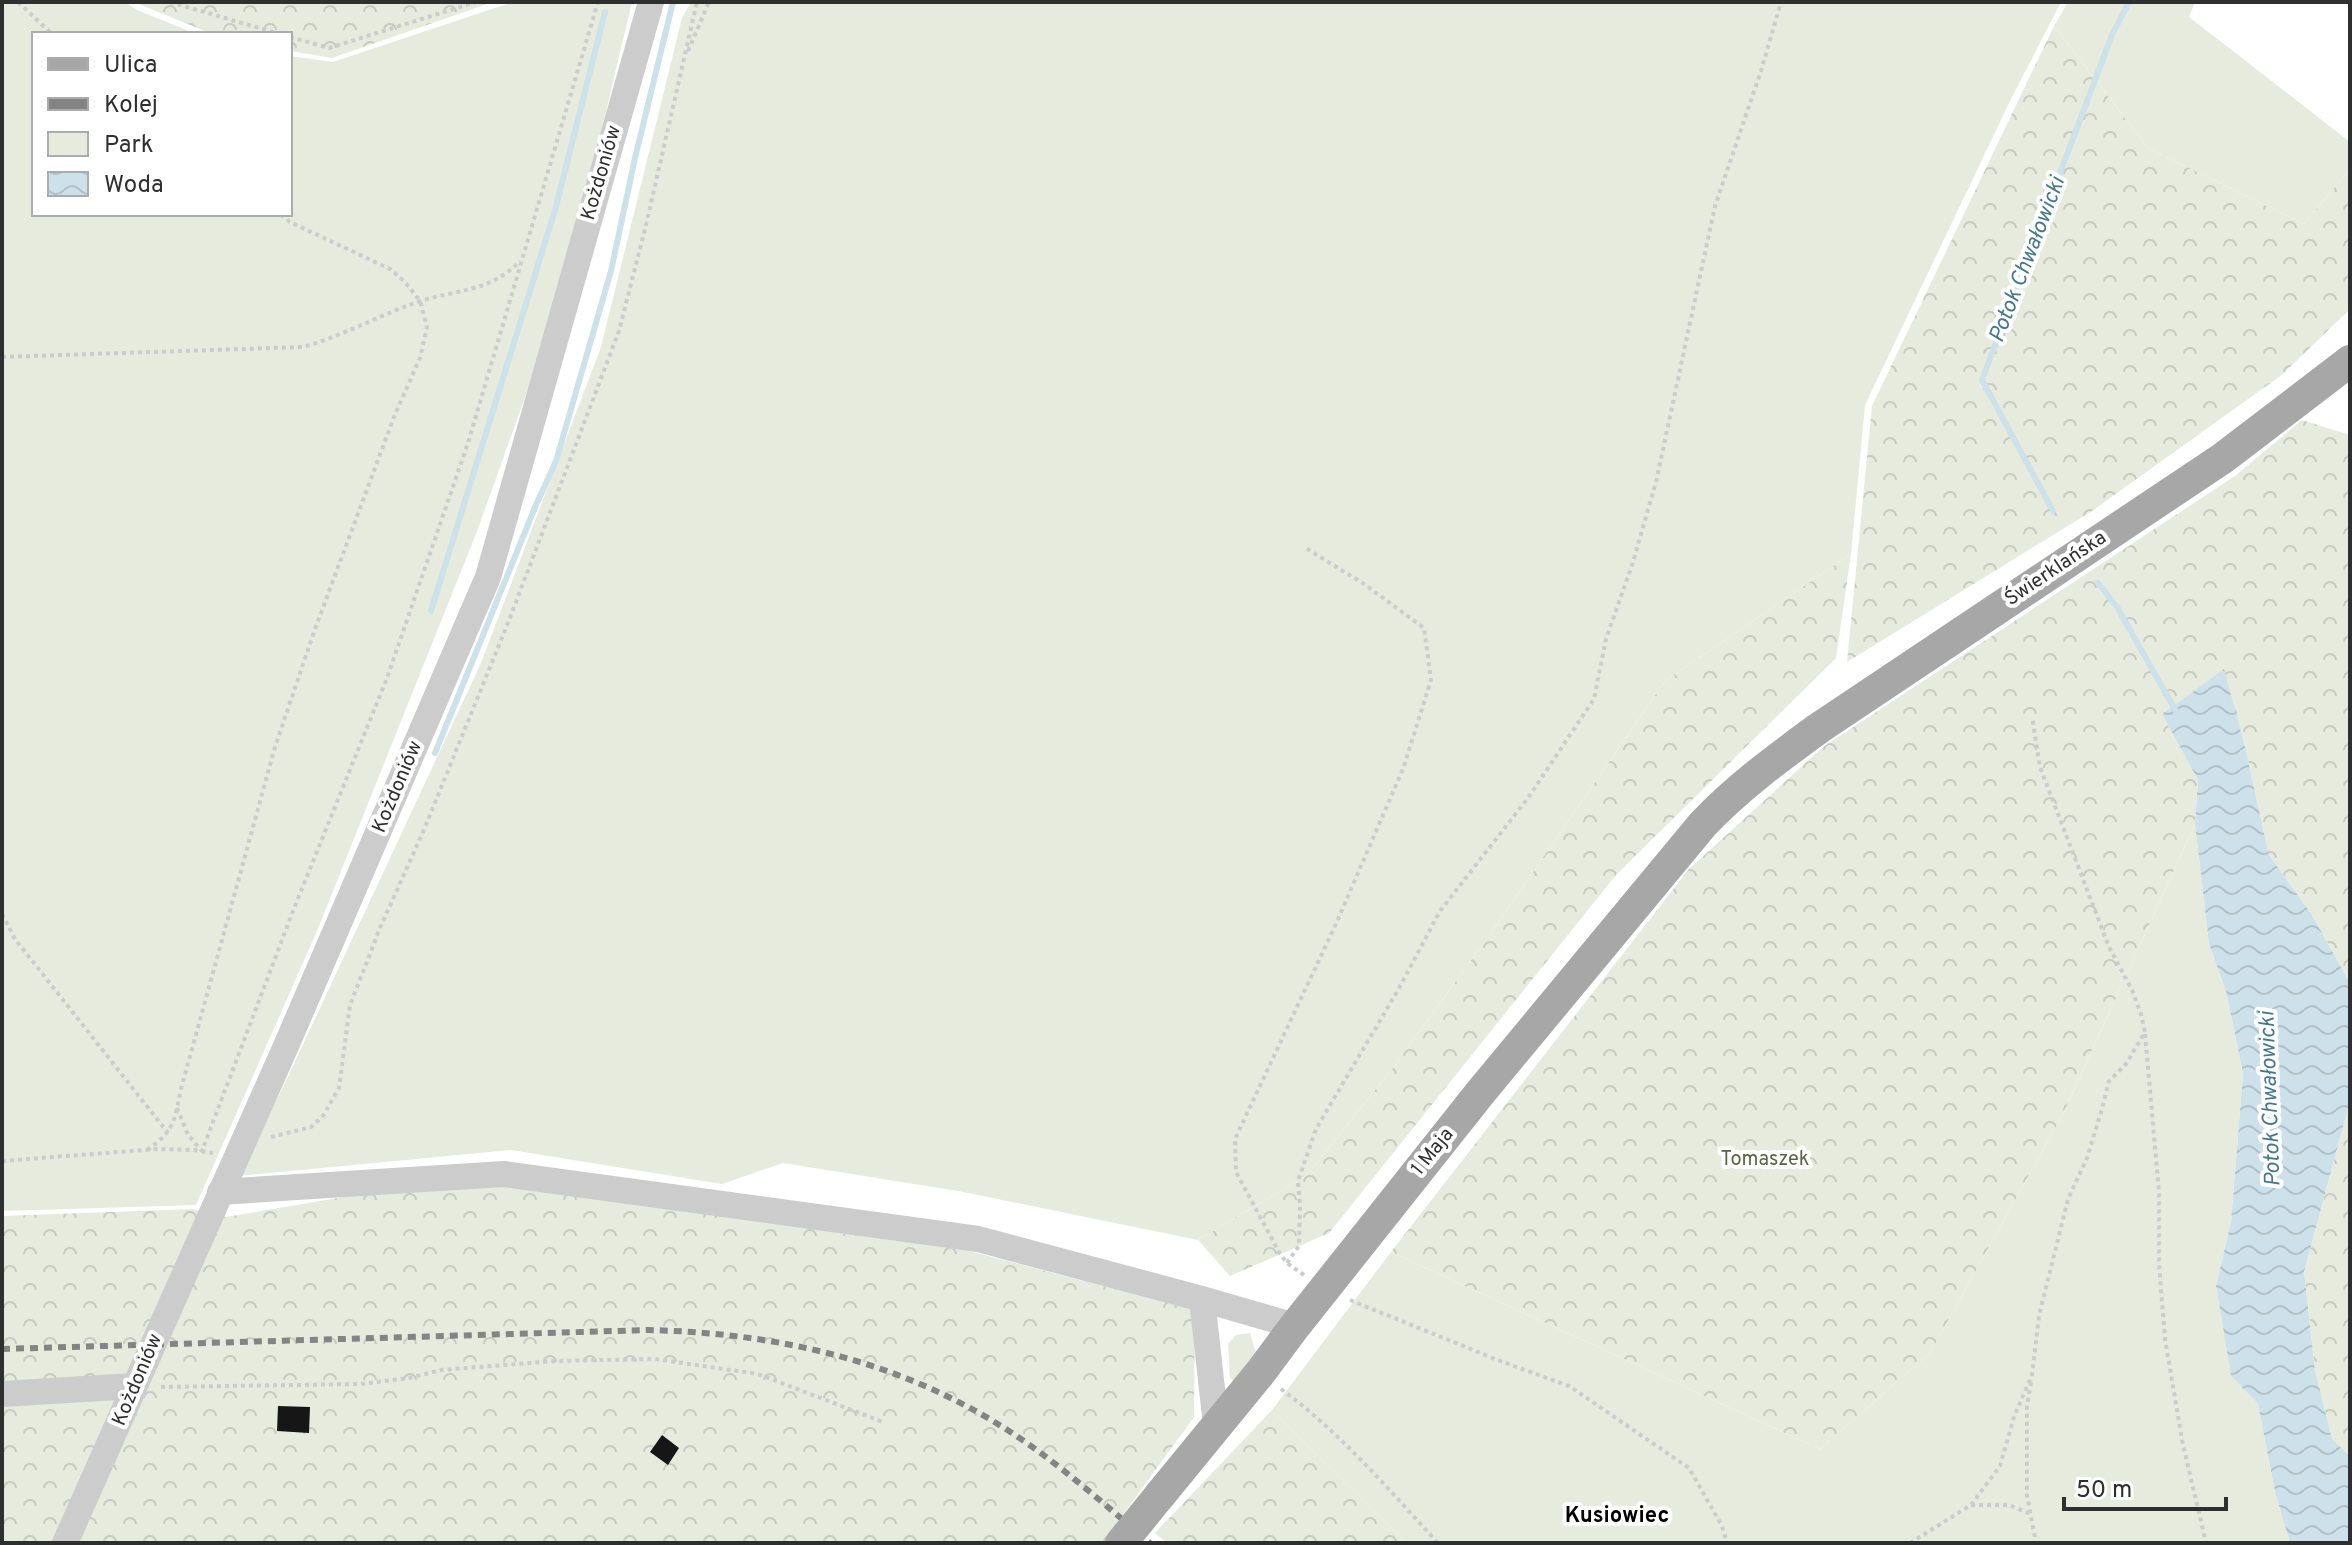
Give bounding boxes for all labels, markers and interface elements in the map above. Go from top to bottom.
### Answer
legend [32,32,292,216]
text: Ulica [104,51,157,81]
text: Kolej [104,91,158,121]
street label: Kożdoniów [576,122,628,224]
text: Park [104,131,154,161]
text: Woda [104,171,164,201]
water label: Potok Chwałowicki [1984,172,2073,347]
street label: Świerklańska [1999,524,2112,613]
street label: Kożdoniów [367,737,429,837]
water label: Potok Chwałowicki [2254,1009,2288,1187]
street label: 1 Maja [1406,1123,1460,1181]
park label: Tomaszek [1721,1147,1809,1173]
street label: Kożdoniów [107,1330,169,1430]
scale bar [2064,1461,2226,1511]
text: 50 m [2076,1476,2132,1506]
district label: Kusiowiec [1565,1503,1669,1530]

